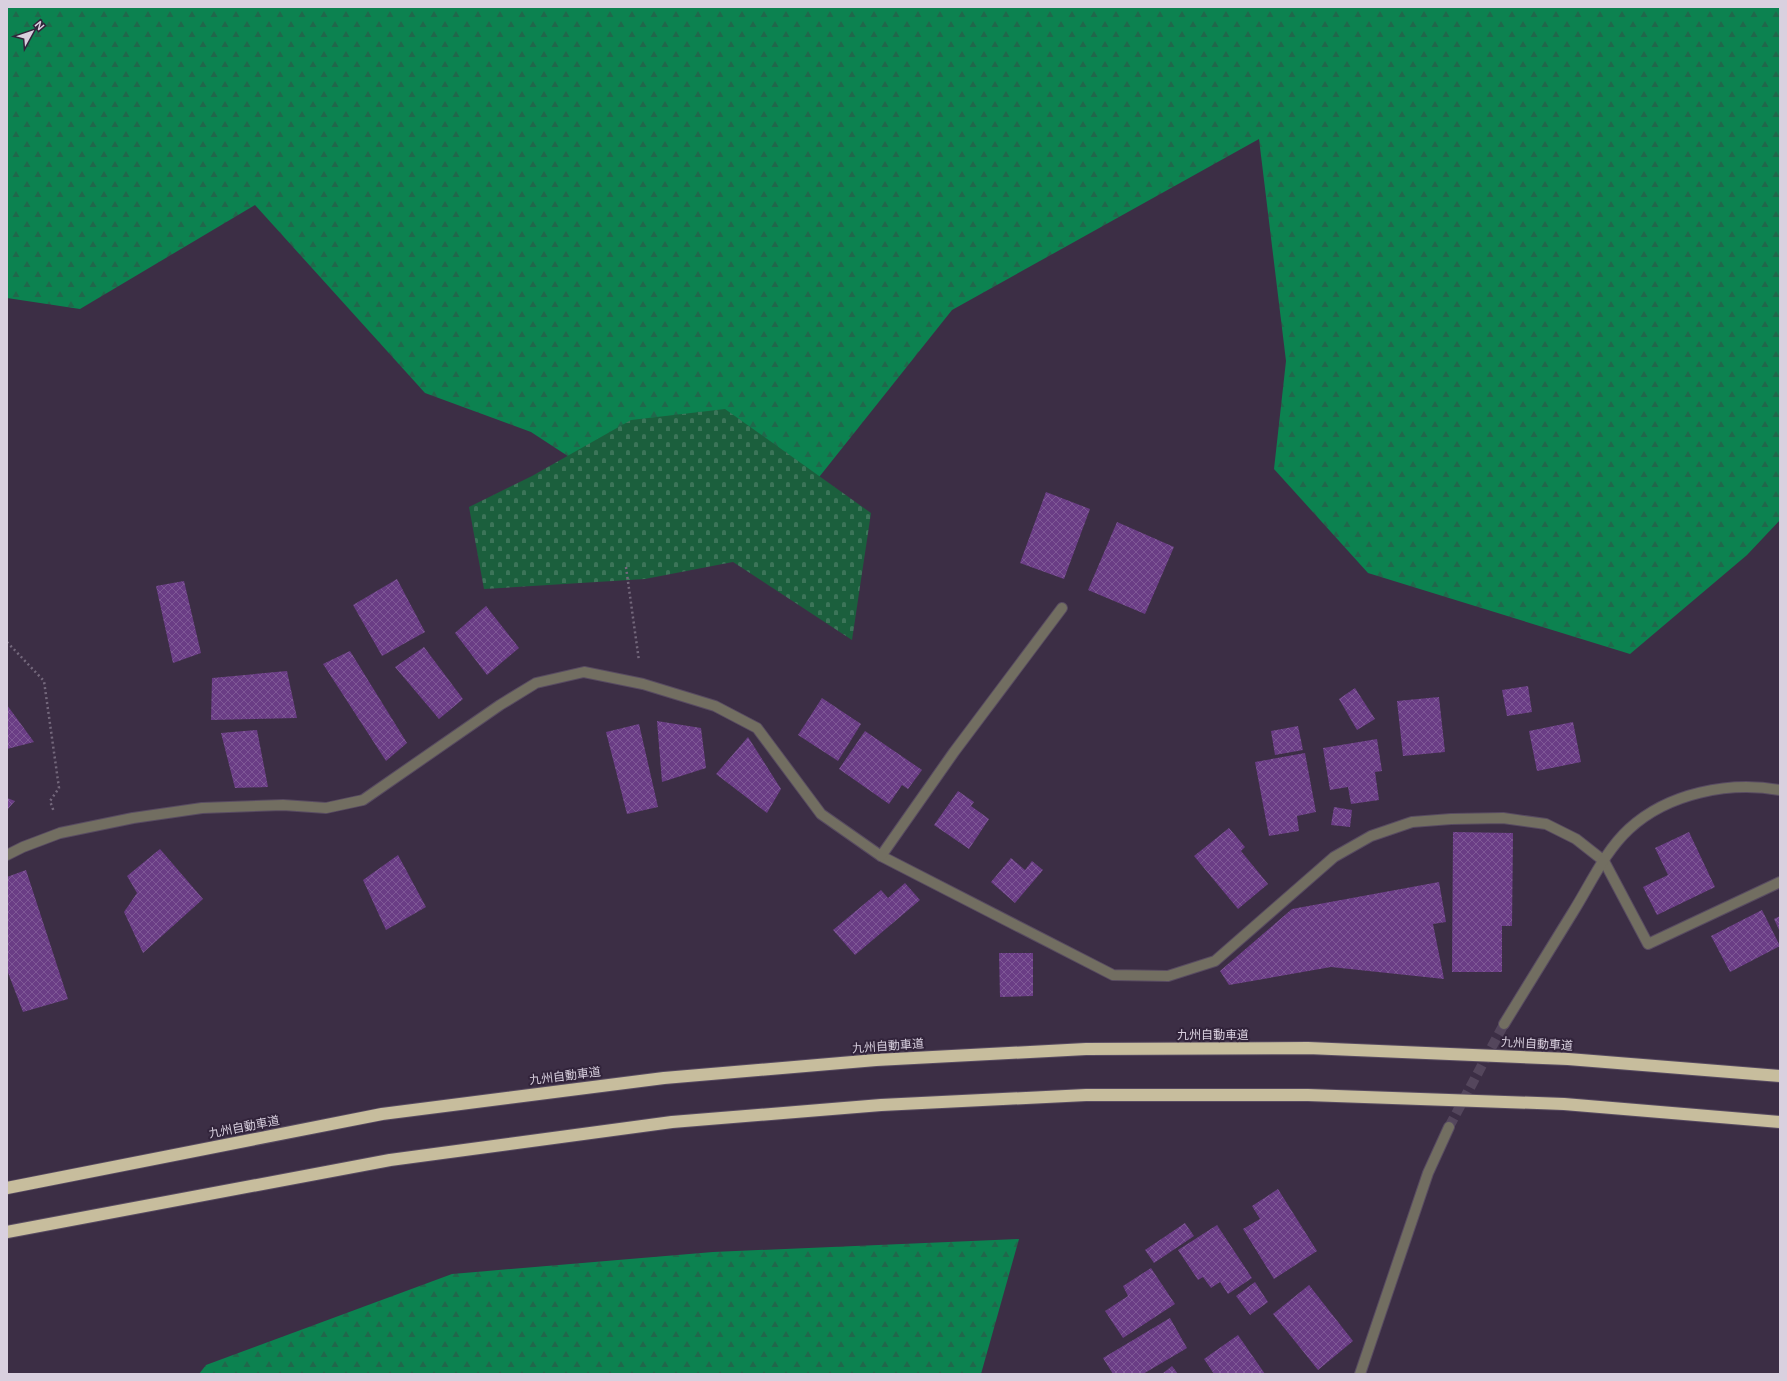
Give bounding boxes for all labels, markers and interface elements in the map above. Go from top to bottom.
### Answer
north arrow [12,12,52,52]
text: N [32,18,48,33]
street label: 九州自動車道 [1177,1027,1249,1043]
street label: 九州自動車道 [1501,1034,1573,1054]
street label: 九州自動車道 [852,1036,924,1056]
street label: 九州自動車道 [528,1064,602,1088]
street label: 九州自動車道 [207,1112,281,1142]

